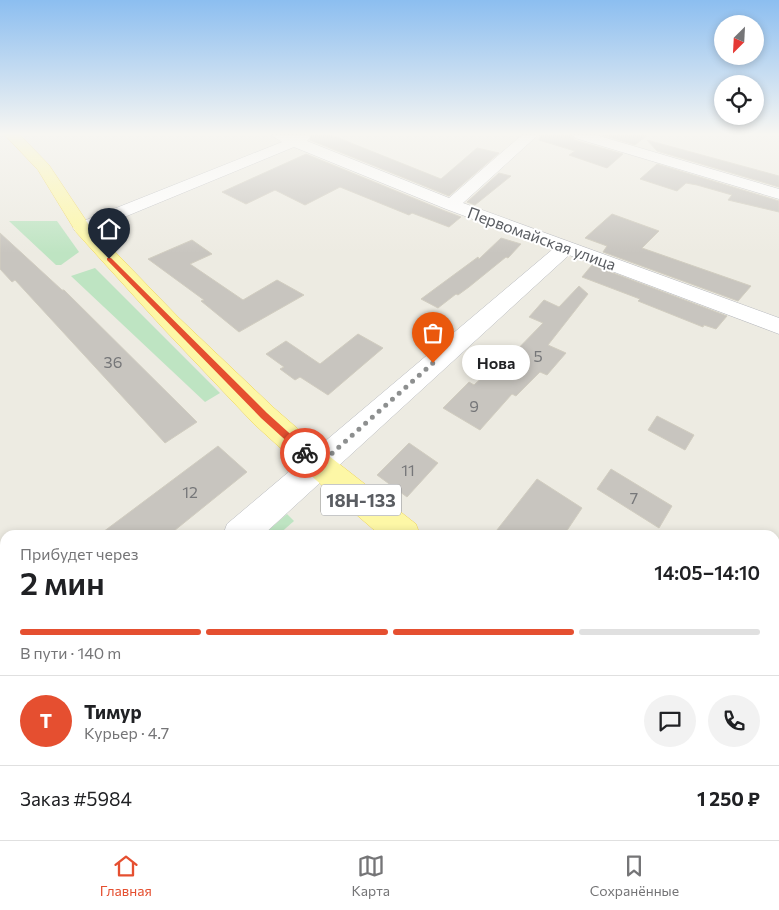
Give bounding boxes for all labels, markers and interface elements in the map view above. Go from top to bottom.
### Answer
north arrow [714,15,764,65]
map controls [714,15,764,125]
button: locate [714,75,764,125]
street label: Первомайская улица [465,202,619,274]
pin [88,208,130,259]
icon: home [95,215,123,243]
pin [412,312,454,363]
icon: bag [419,319,447,347]
callout: Нова [463,346,530,380]
house number: 5 [533,346,543,365]
house number: 36 [104,352,122,371]
text: Нова [477,353,515,372]
house number: 9 [469,396,479,415]
courier [280,428,330,478]
icon: bike [291,439,319,467]
house number: 11 [401,460,415,479]
house number: 12 [182,482,198,501]
road number: 18Н-133 [321,484,401,516]
house number: 7 [630,488,638,507]
text: Прибудет через [20,544,139,563]
text: 14:05–14:10 [654,561,760,584]
text: 2 мин [20,562,105,602]
text: В пути · 140 m [20,643,121,662]
button: chat [644,695,696,747]
button: phone [708,695,760,747]
text: Тимур [84,700,142,723]
text: Т [40,709,52,732]
text: Курьер · 4.7 [84,723,169,742]
text: Заказ #5984 [20,787,132,810]
text: 1 250 ₽ [697,787,760,810]
tab: Главная [100,852,152,899]
tab: Карта [351,852,390,899]
tab: Сохранённые [590,852,679,899]

